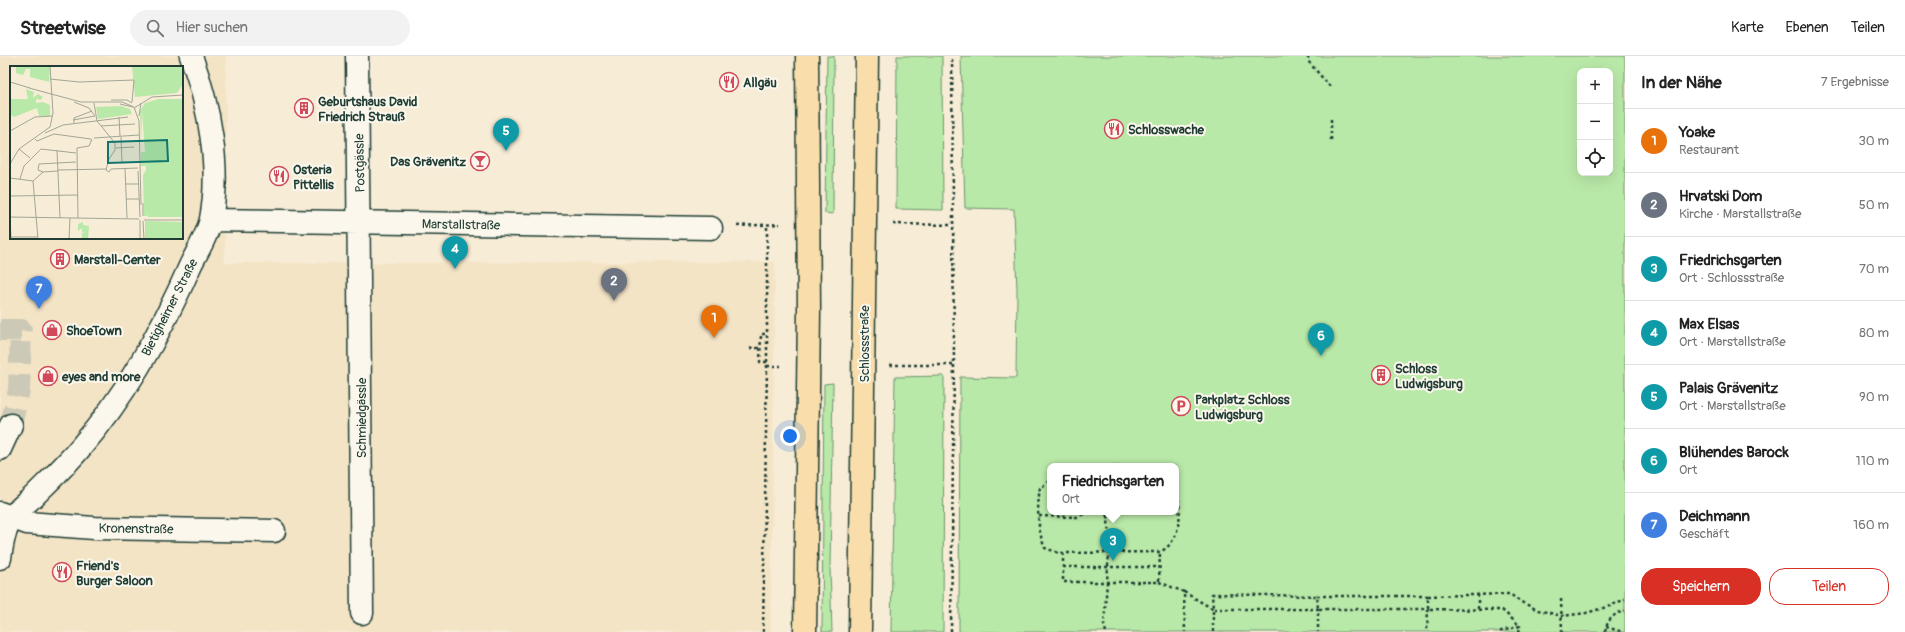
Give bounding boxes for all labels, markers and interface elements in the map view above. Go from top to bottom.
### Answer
search box [130,10,410,46]
text: Streetwise [20,16,106,40]
icon: search [144,17,166,39]
text: Hier suchen [176,18,248,37]
text: Karte [1731,19,1764,36]
text: Ebenen [1786,19,1829,36]
text: Teilen [1851,19,1885,36]
inset map [10,66,183,239]
map controls [1577,68,1613,176]
button: + [1577,68,1613,104]
restaurant icon: Allgäu [718,71,740,93]
text: In der Nähe [1641,72,1722,93]
text: 7 Ergebnisse [1821,74,1889,90]
place label: Allgäu [743,75,777,91]
place label: Geburtshaus David Friedrich Strauß [318,94,417,125]
building icon: Geburtshaus David Friedrich Strauß [293,97,315,119]
button: − [1577,104,1613,140]
pin: 5 [493,118,519,151]
restaurant icon: Schlosswache [1103,118,1125,140]
place label: Schlosswache [1128,122,1204,138]
text: Yoake [1679,123,1715,142]
street label: Postgässle [351,133,369,193]
text: 1 [1651,133,1657,149]
text: 30 m [1859,133,1889,149]
button: locate [1577,140,1613,176]
text: Restaurant [1679,142,1739,158]
bar icon: Das Grävenitz [469,150,491,172]
place label: Das Grävenitz [390,154,466,170]
place label: Osteria Pittellis [293,162,334,193]
restaurant icon: Osteria Pittellis [268,165,290,187]
text: Hrvatski Dom [1679,187,1762,206]
text: 2 [1650,197,1658,213]
text: 50 m [1859,197,1889,213]
text: Kirche · Marstallstraße [1679,206,1801,222]
street label: Marstallstraße [422,216,501,234]
pin: 4 [442,236,468,269]
building icon: Marstall-Center [49,248,71,270]
text: Friedrichsgarten [1679,251,1782,270]
place label: Marstall-Center [74,252,161,268]
street label: Bietigheimer Straße [138,256,202,359]
text: 3 [1650,261,1658,277]
text: 70 m [1859,261,1889,277]
pin: 2 [601,268,627,301]
text: Ort · Schlossstraße [1679,270,1784,286]
pin: 7 [26,276,52,309]
pin: 1 [701,305,727,338]
street label: Schlossstraße [857,305,873,383]
text: Max Elsas [1679,315,1739,334]
shop icon: ShoeTown [41,319,63,341]
place label: ShoeTown [66,323,123,339]
pin: 6 [1308,323,1334,356]
text: 4 [1650,325,1658,341]
text: 80 m [1859,325,1889,341]
text: Ort · Marstallstraße [1679,334,1786,350]
place label: Schloss Ludwigsburg [1395,361,1463,392]
building icon: Schloss Ludwigsburg [1370,364,1392,386]
shop icon: eyes and more [37,365,59,387]
place label: eyes and more [61,369,141,385]
street label: Schmiedgässle [354,377,370,458]
text: Palais Grävenitz [1679,379,1778,398]
text: 5 [1650,389,1658,405]
text: 90 m [1859,389,1889,405]
place label: Parkplatz Schloss Ludwigsburg [1195,392,1290,423]
parking icon: Parkplatz Schloss Ludwigsburg [1170,395,1192,417]
text: Ort · Marstallstraße [1679,398,1786,414]
your location [780,426,800,446]
text: Blühendes Barock [1679,443,1789,462]
text: 6 [1650,453,1658,469]
text: 110 m [1856,453,1889,469]
text: Ort [1679,462,1697,478]
popup [1047,463,1179,515]
text: Friedrichsgarten [1062,472,1164,491]
text: Ort [1062,491,1080,507]
text: Deichmann [1679,507,1750,526]
text: 7 [1651,517,1657,533]
text: 160 m [1853,517,1889,533]
street label: Kronenstraße [98,520,174,538]
text: Geschäft [1679,526,1729,542]
pin: 3 [1100,528,1126,561]
place label: Friend's Burger Saloon [76,558,153,589]
restaurant icon: Friend's Burger Saloon [51,561,73,583]
button: Speichern [1641,568,1761,605]
button: Teilen [1769,568,1889,605]

